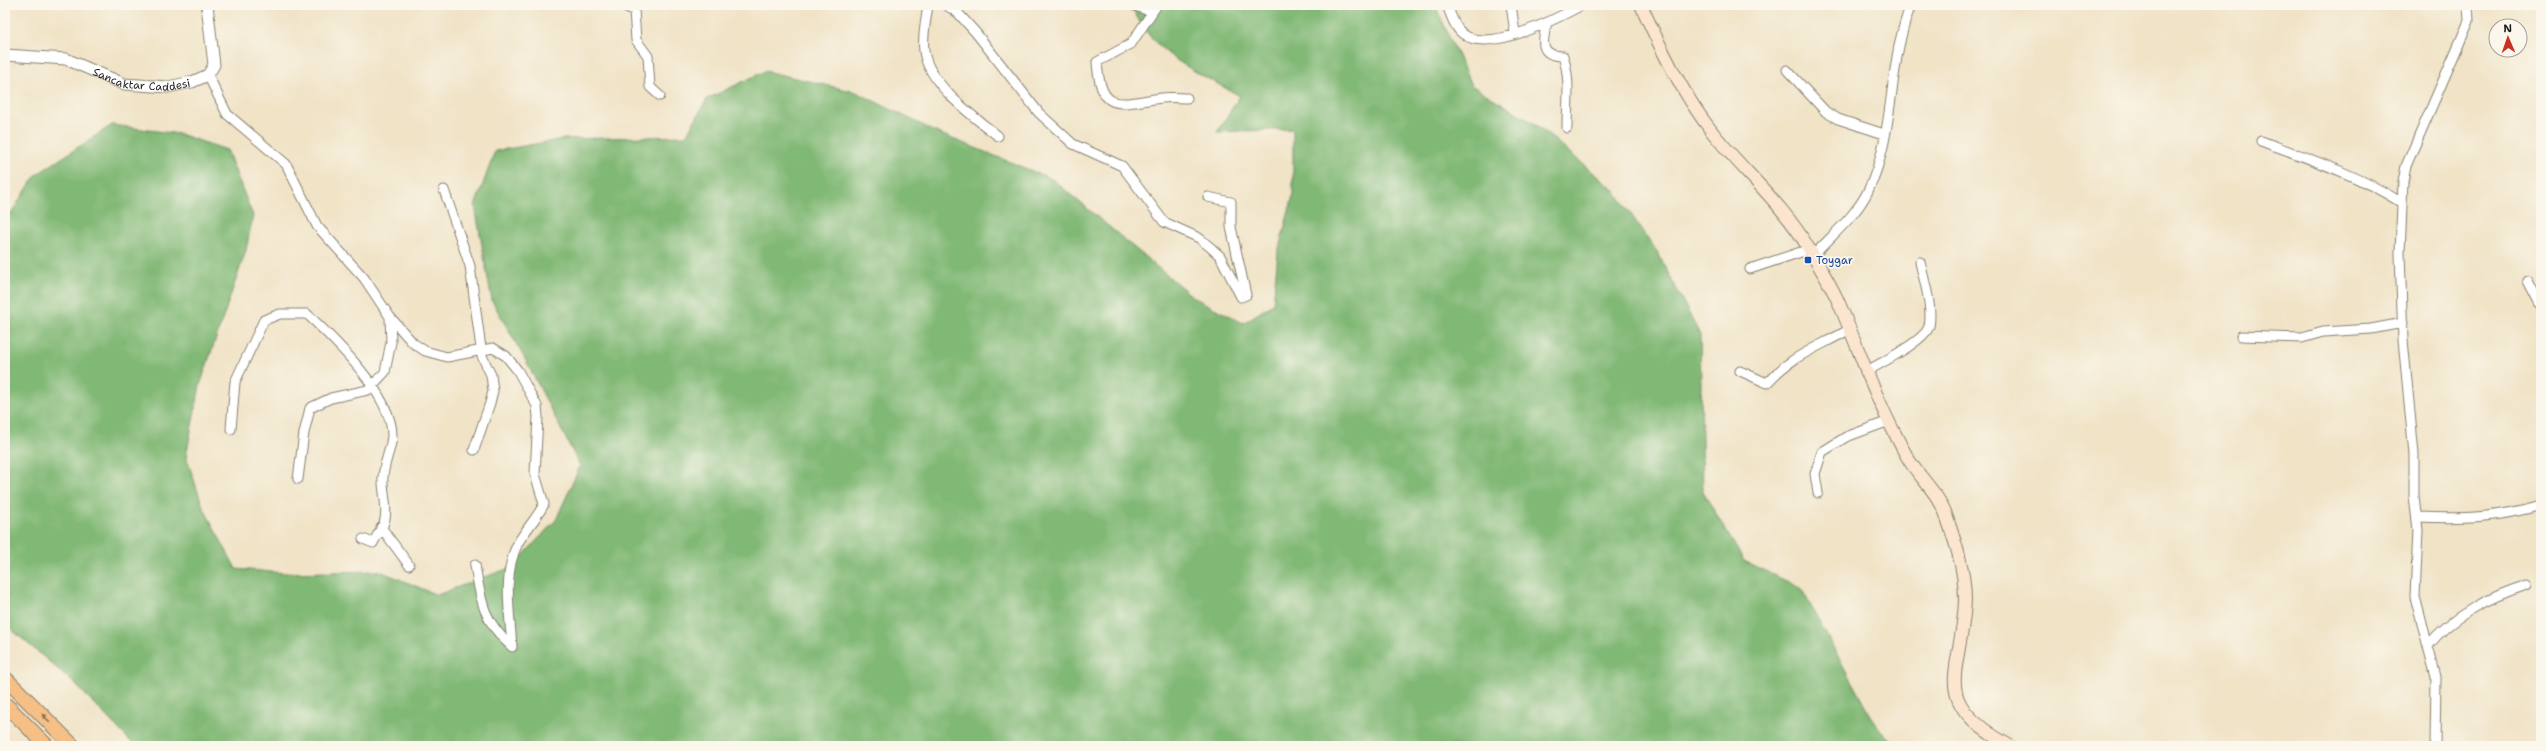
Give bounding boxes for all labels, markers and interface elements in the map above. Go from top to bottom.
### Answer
north arrow [2488,18,2528,58]
text: N [2503,21,2513,36]
street label: Sancaktar Caddesi [91,64,191,95]
place label: Toygar [1816,253,1853,268]
marker: Toygar [1803,255,1813,265]
one-way arrow [41,713,51,723]

